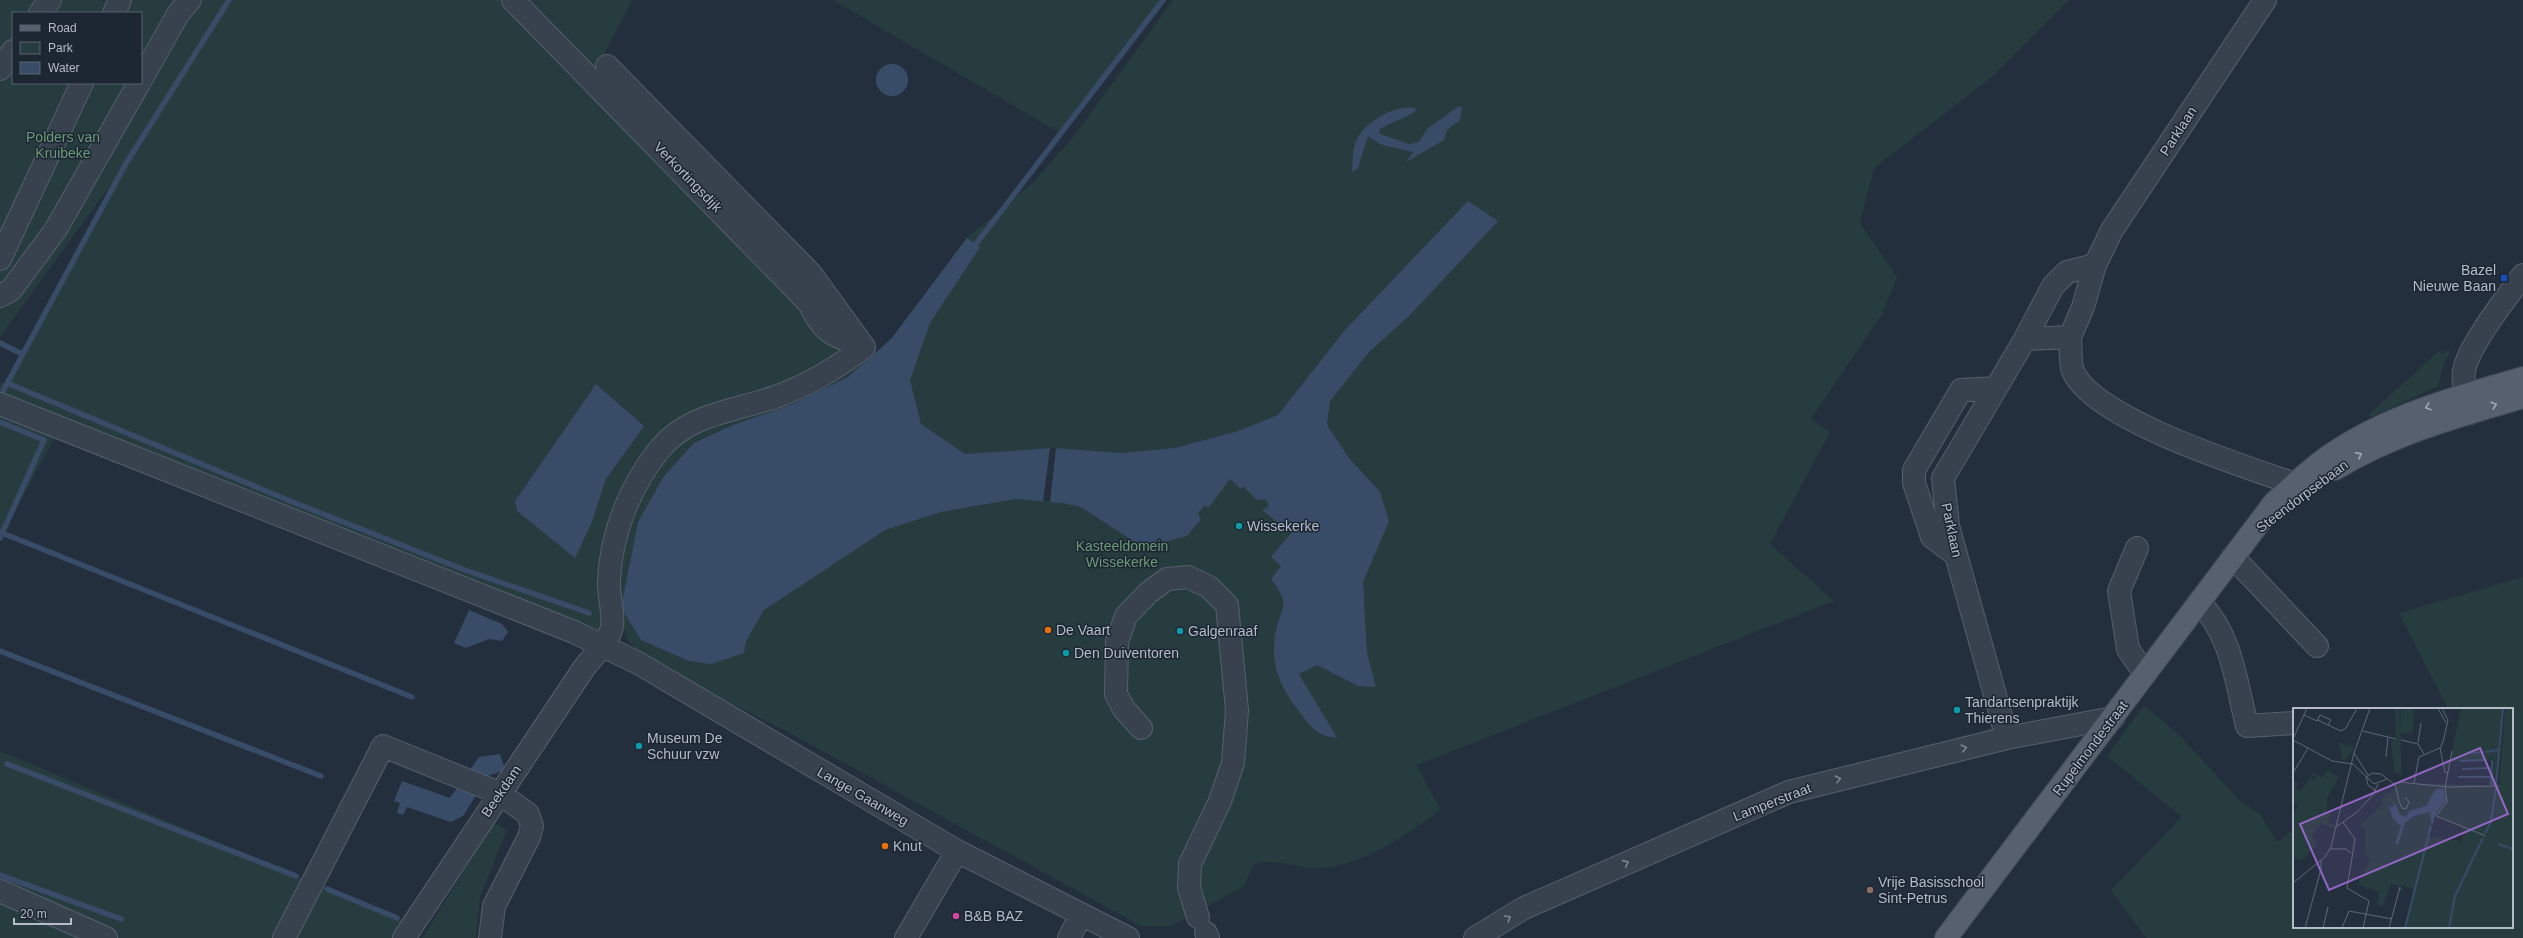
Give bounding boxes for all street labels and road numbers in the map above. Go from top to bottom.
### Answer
street label: Parklaan [2156,103,2200,159]
street label: Verkortingsdijk [651,139,726,216]
street label: Steendorpsebaan [2253,456,2351,536]
street label: Parklaan [1938,501,1966,559]
street label: Rupelmondestraat [2049,697,2131,798]
street label: Beekdam [478,762,524,820]
street label: Lange Gaanweg [815,763,911,829]
street label: Lamperstraat [1731,780,1813,824]

